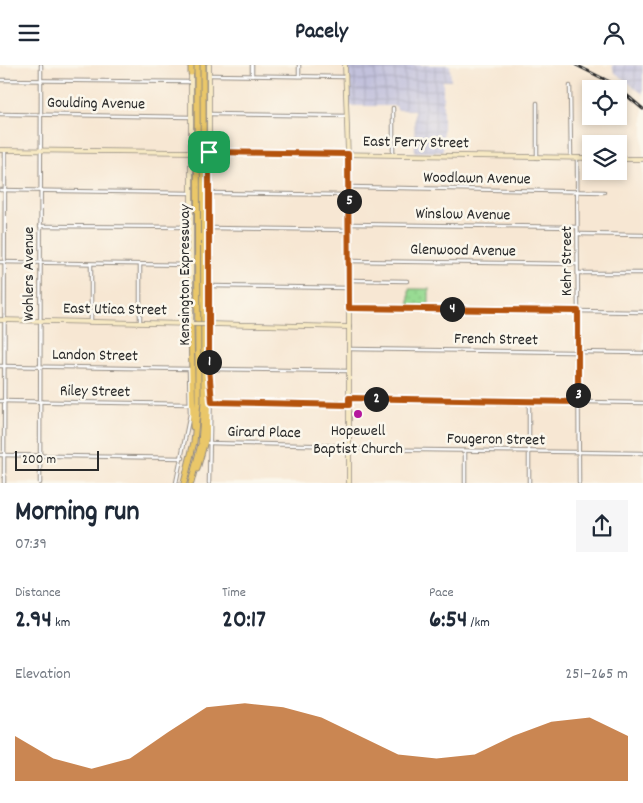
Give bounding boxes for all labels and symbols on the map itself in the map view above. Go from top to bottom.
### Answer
street label: Goulding Avenue [47,92,145,116]
pin [188,131,230,173]
street label: East Ferry Street [363,131,469,155]
street label: Woodlawn Avenue [423,167,531,191]
pin: 5 [336,189,362,213]
street label: Winslow Avenue [415,203,511,227]
street label: Kensington Expressway [174,204,197,346]
street label: Kehr Street [556,226,579,296]
street label: Wohlers Avenue [18,227,41,321]
street label: Glenwood Avenue [410,239,516,263]
pin: 4 [440,297,464,321]
street label: East Utica Street [63,298,167,322]
street label: French Street [454,328,538,352]
street label: Landon Street [52,344,138,368]
pin: 1 [196,349,222,375]
street label: Riley Street [60,380,131,404]
pin: 3 [566,383,590,407]
pin: 2 [364,387,388,411]
marker: Hopewell Baptist Church [352,408,364,420]
place label: Hopewell Baptist Church [313,420,403,461]
street label: Girard Place [227,421,301,445]
street label: Fougeron Street [447,428,545,452]
scale bar [15,448,99,471]

